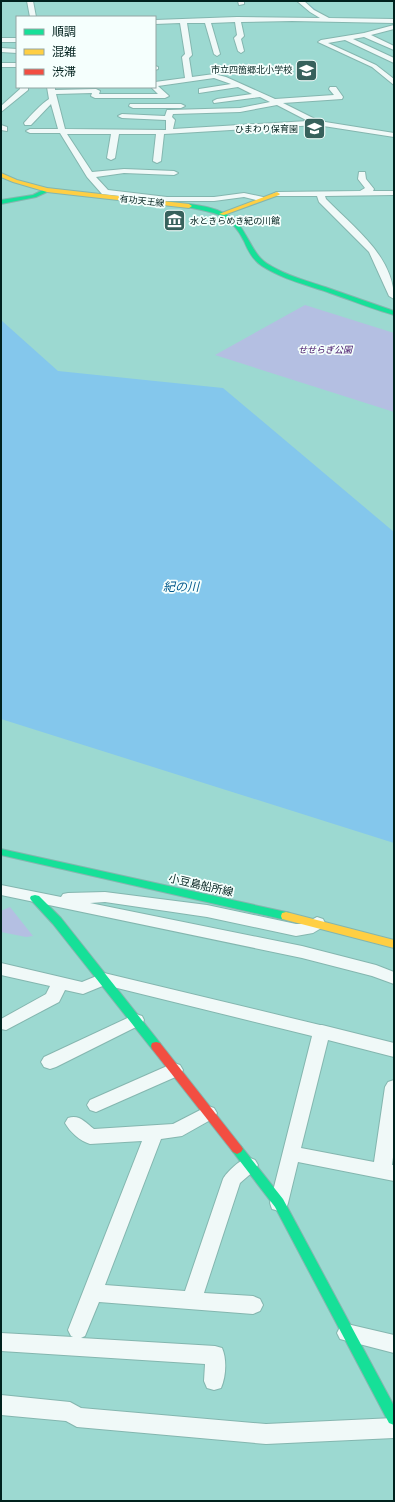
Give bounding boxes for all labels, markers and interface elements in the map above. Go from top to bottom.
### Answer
legend [16,16,156,88]
text: 順調 [52,25,76,39]
text: 混雑 [52,45,76,59]
school or university icon: 市立四箇郷北小学校 [294,57,320,83]
text: 渋滞 [52,65,76,79]
place label: 市立四箇郷北小学校 [211,65,292,75]
school or university icon: ひまわり保育園 [301,116,327,142]
place label: ひまわり保育園 [235,124,298,134]
street label: 有功天王線 [119,194,166,208]
museum icon: 水ときらめき紀の川館 [161,208,187,234]
place label: 水ときらめき紀の川館 [190,216,280,226]
park label: せせらぎ公園 [298,345,354,355]
water label: 紀の川 [163,580,201,594]
street label: 小豆島船所線 [167,872,235,898]

